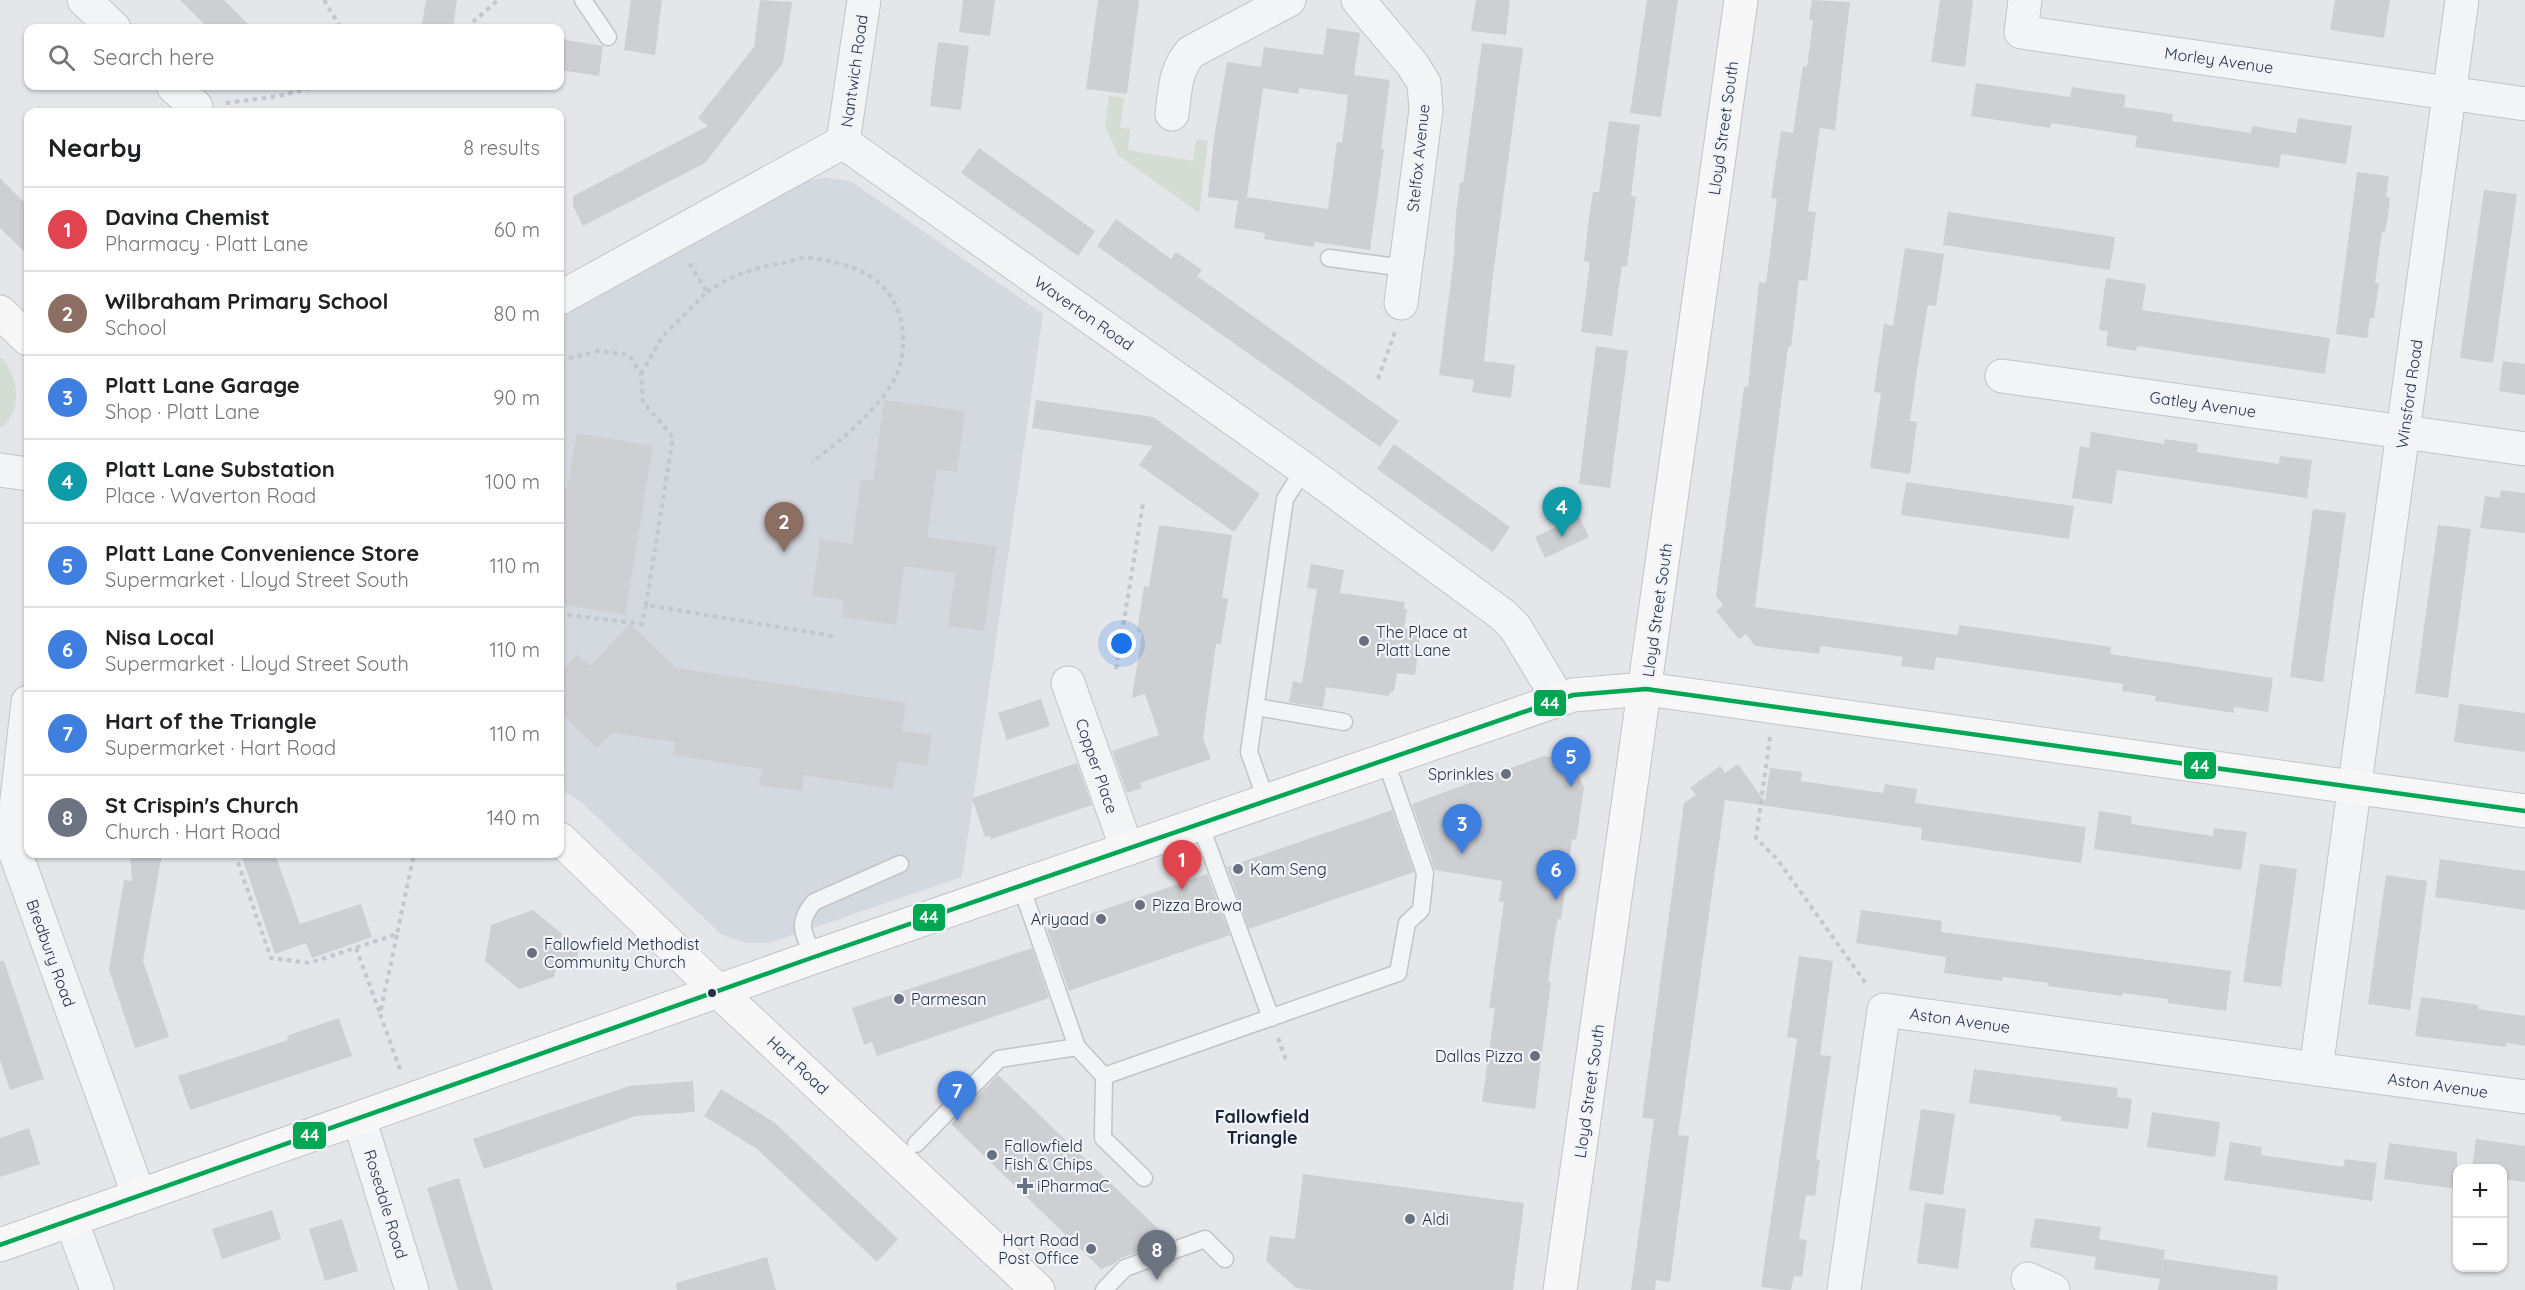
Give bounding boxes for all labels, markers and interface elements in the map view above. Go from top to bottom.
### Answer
street label: Nantwich Road [836,13,872,129]
search box [24,24,564,90]
icon: search [45,41,78,74]
street label: Morley Avenue [2163,42,2275,78]
text: Search here [93,43,214,71]
street label: Lloyd Street South [1704,60,1742,196]
street label: Stelfox Avenue [1402,103,1434,213]
text: Nearby [48,131,142,164]
text: 8 results [463,135,540,160]
text: Davina Chemist [105,203,270,231]
text: 1 [64,217,71,242]
text: 60 m [494,217,540,242]
text: Pharmacy · Platt Lane [105,231,308,256]
street label: Waverton Road [1030,271,1138,355]
text: Wilbraham Primary School [105,287,389,315]
text: 2 [62,301,73,326]
text: 80 m [494,301,540,326]
text: School [105,315,167,340]
street label: Winsford Road [2391,338,2427,450]
text: Platt Lane Garage [105,371,300,399]
text: 3 [62,385,73,410]
text: 90 m [493,385,540,410]
street label: Gatley Avenue [2149,387,2257,421]
text: Shop · Platt Lane [105,399,260,424]
text: Platt Lane Substation [105,455,335,483]
text: 4 [62,469,73,494]
text: 100 m [485,469,540,494]
text: Place · Waverton Road [105,483,316,508]
pin: 4 [1542,488,1582,537]
pin: 2 [764,502,804,552]
text: Platt Lane Convenience Store [105,539,419,567]
street label: Lloyd Street South [1638,542,1676,678]
text: 5 [62,553,73,578]
text: 110 m [490,553,540,578]
text: Supermarket · Lloyd Street South [105,567,409,592]
place label: The Place at Platt Lane [1376,622,1468,660]
text: Nisa Local [105,623,214,651]
your location [1107,629,1136,658]
marker: The Place at Platt Lane [1357,634,1371,648]
text: 6 [62,637,73,662]
text: 110 m [490,637,540,662]
text: Supermarket · Lloyd Street South [105,651,409,676]
line badge: 44 [1533,689,1567,717]
text: 44 [1541,693,1560,713]
text: Hart of the Triangle [105,707,317,735]
street label: Copper Place [1071,716,1123,816]
text: 7 [62,721,73,746]
text: 110 m [490,721,540,746]
text: Supermarket · Hart Road [105,735,336,760]
pin: 5 [1552,738,1590,787]
line badge: 44 [2183,751,2217,780]
text: 44 [2191,756,2210,776]
place label: Sprinkles [1428,764,1494,784]
marker: Sprinkles [1499,767,1513,781]
text: St Crispin's Church [105,791,299,819]
pin: 3 [1442,804,1482,854]
text: 8 [62,805,73,830]
text: 140 m [487,805,540,830]
text: Church · Hart Road [105,819,281,844]
pin: 1 [1162,840,1202,890]
pin: 6 [1536,850,1576,900]
place label: Kam Seng [1250,859,1327,879]
marker: Kam Seng [1231,862,1245,876]
place label: Pizza Browa [1152,895,1242,915]
street label: Bredbury Road [22,896,80,1010]
marker: Pizza Browa [1133,898,1147,912]
line badge: 44 [912,903,946,932]
text: 44 [920,907,939,927]
place label: Ariyaad [1031,909,1089,929]
marker: Ariyaad [1094,912,1108,926]
place label: Fallowfield Methodist Community Church [544,934,700,972]
marker: Fallowfield Methodist Community Church [525,946,539,960]
unlabelled marker [706,987,718,999]
place label: Parmesan [911,989,987,1009]
marker: Parmesan [892,992,906,1006]
street label: Aston Avenue [1908,1003,2012,1037]
street label: Lloyd Street South [1570,1023,1608,1159]
street label: Hart Road [763,1031,833,1099]
place label: Dallas Pizza [1435,1046,1523,1066]
marker: Dallas Pizza [1528,1049,1542,1063]
street label: Aston Avenue [2386,1068,2490,1102]
pin: 7 [938,1072,976,1121]
district label: Fallowfield Triangle [1215,1105,1309,1149]
line badge: 44 [292,1121,327,1150]
text: 44 [301,1125,320,1145]
place label: Fallowfield Fish & Chips [1004,1136,1093,1174]
street label: Rosedale Road [360,1147,412,1261]
marker: Fallowfield Fish & Chips [985,1148,999,1162]
map controls [2453,1164,2507,1272]
button: + [2453,1164,2507,1218]
place label: iPharmaC [1037,1176,1109,1196]
marker: iPharmaC [1018,1179,1032,1193]
place label: Aldi [1422,1209,1449,1229]
marker: Aldi [1403,1212,1417,1226]
button: − [2453,1218,2507,1272]
place label: Hart Road Post Office [998,1230,1079,1268]
pin: 8 [1138,1230,1176,1280]
marker: Hart Road Post Office [1084,1242,1098,1256]

